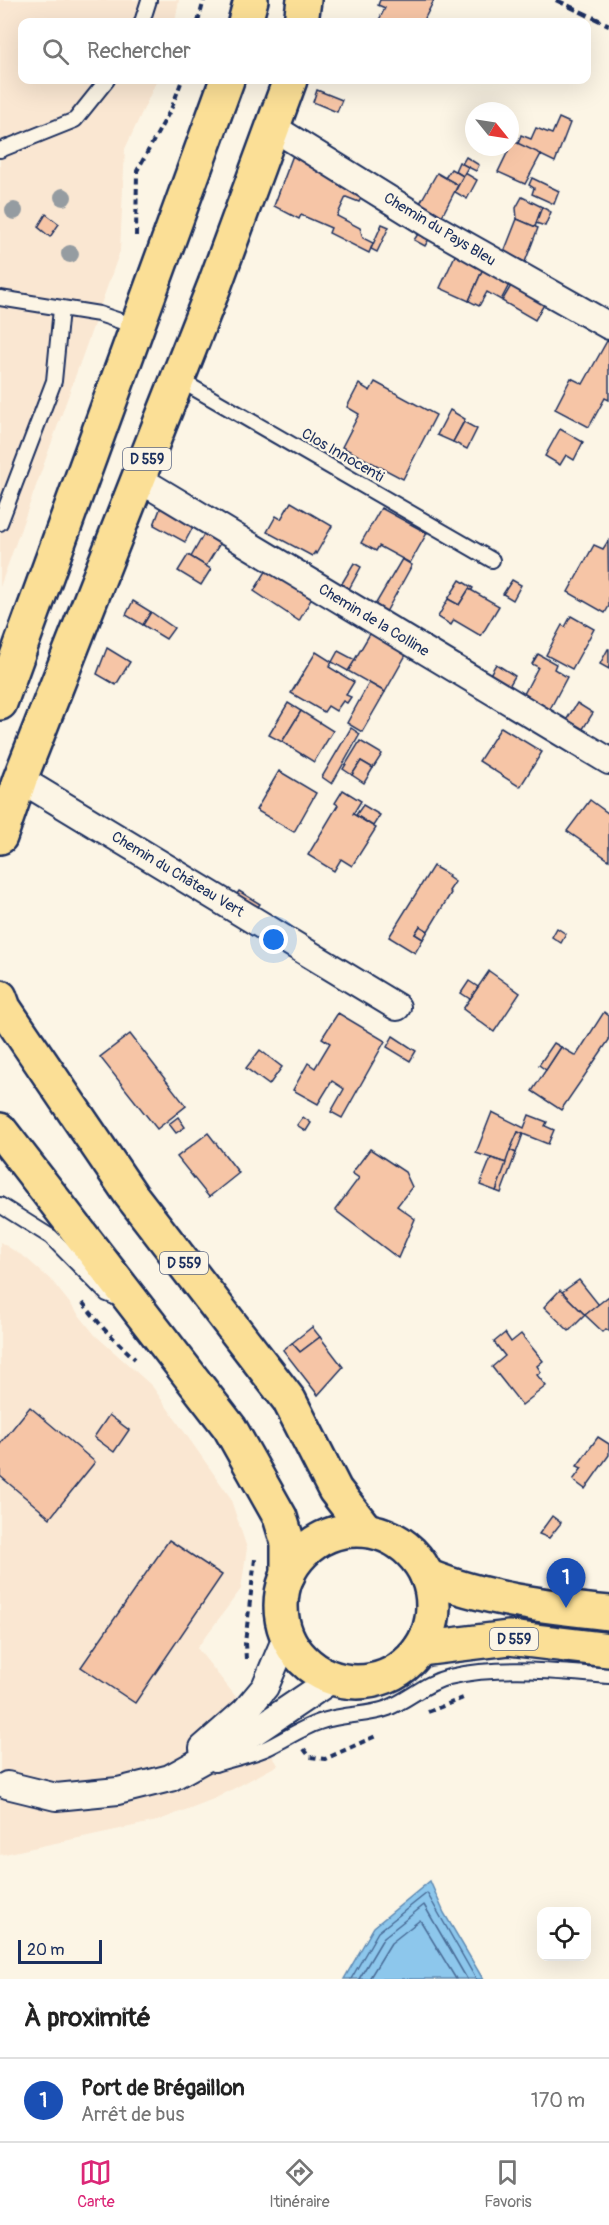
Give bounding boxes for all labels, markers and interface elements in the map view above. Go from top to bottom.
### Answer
search box [18,18,591,84]
icon: search [39,35,72,68]
text: Rechercher [87,37,191,65]
north arrow [465,102,519,156]
street label: Chemin du Pays Bleu [380,189,499,270]
street label: Clos Innocenti [298,424,388,487]
road number: D 559 [123,448,171,470]
street label: Chemin de la Colline [315,580,433,661]
street label: Chemin du Château Vert [108,827,248,922]
your location [259,925,288,954]
road number: D 559 [160,1252,208,1274]
pin: 1 [546,1558,586,1608]
road number: D 559 [490,1628,538,1650]
map controls [537,1907,591,1961]
button: locate [537,1907,591,1961]
scale bar [18,1937,102,1964]
text: 20 m [27,1940,65,1960]
text: À proximité [24,2002,151,2034]
text: Port de Brégaillon [81,2074,245,2102]
text: 1 [40,2088,47,2113]
text: 170 m [531,2088,585,2113]
text: Arrêt de bus [81,2102,184,2127]
tab: Carte [77,2156,115,2212]
tab: Itinéraire [269,2156,330,2212]
tab: Favoris [484,2156,532,2212]

